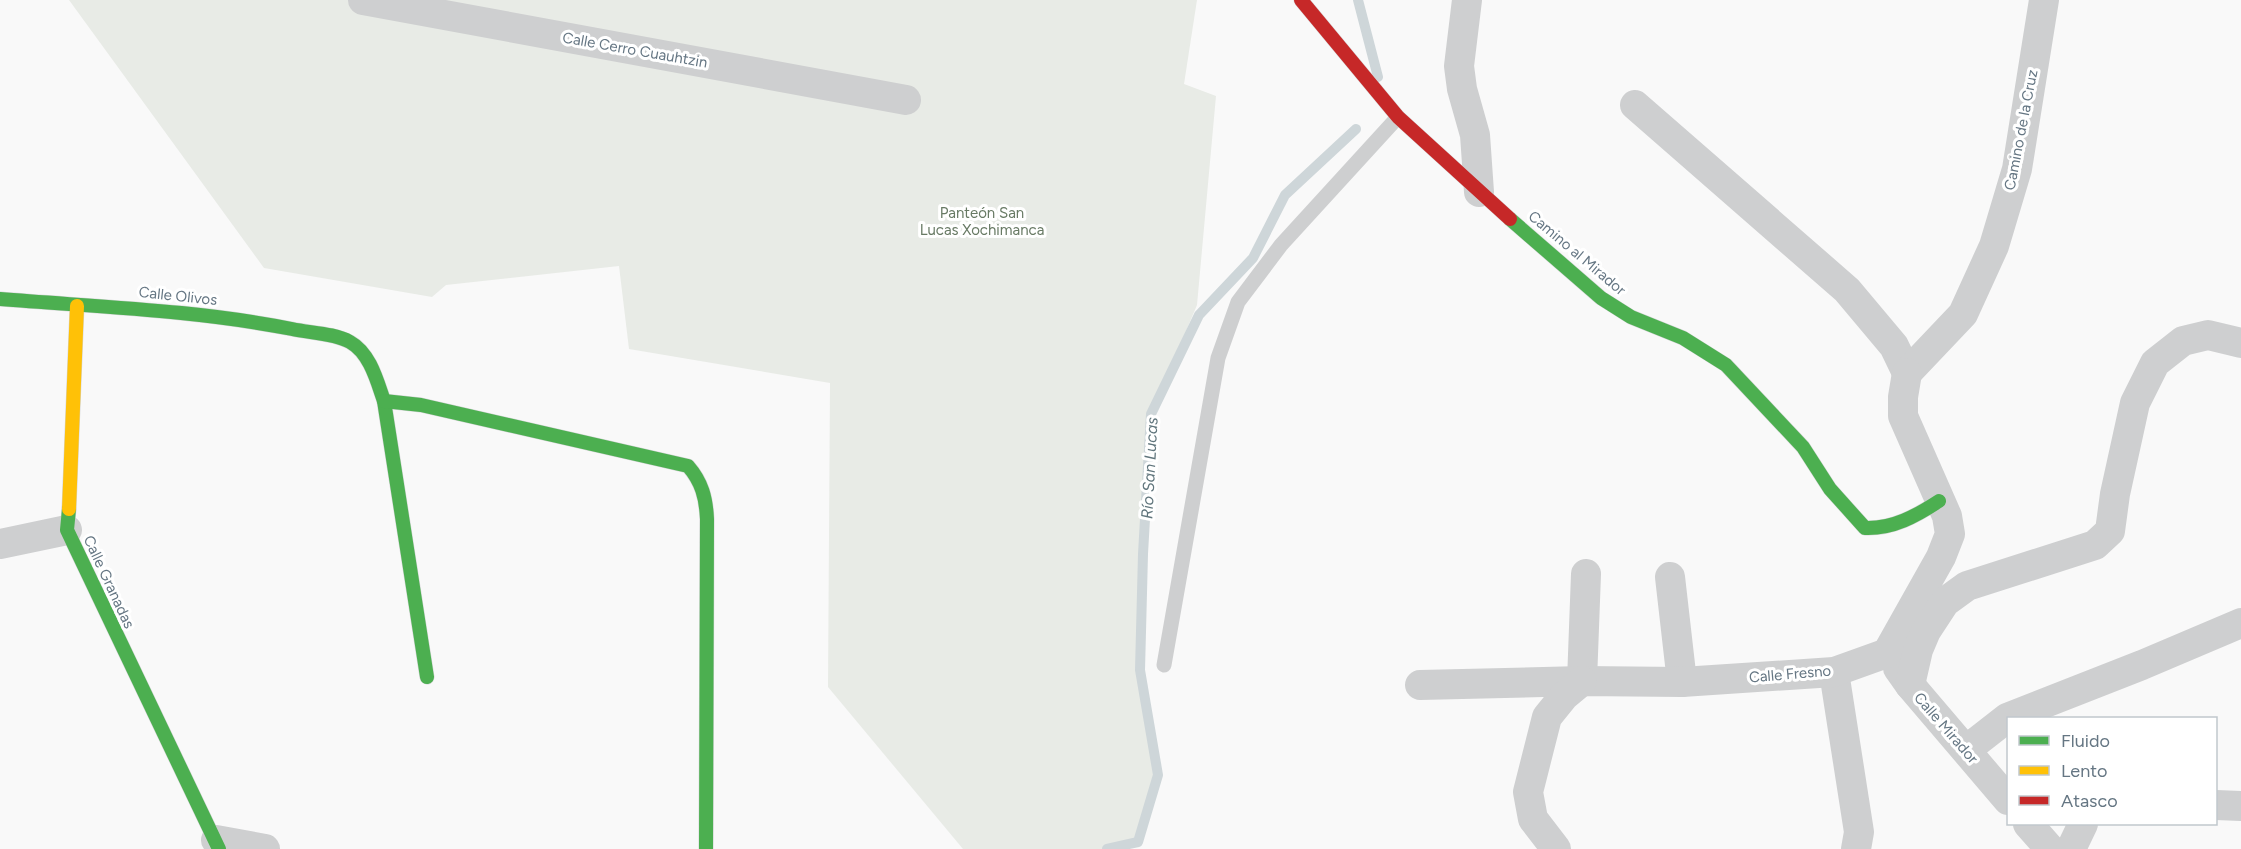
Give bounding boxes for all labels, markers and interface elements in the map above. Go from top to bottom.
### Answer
street label: Calle Cerro Cuauhtzin [561,28,709,72]
street label: Camino de la Cruz [2000,68,2042,192]
park label: Panteón San Lucas Xochimanca [920,204,1044,239]
street label: Camino al Mirador [1525,207,1629,299]
street label: Calle Olivos [138,283,218,309]
water label: Río San Lucas [1137,416,1162,519]
street label: Calle Granadas [80,533,138,631]
street label: Calle Fresno [1748,661,1832,687]
street label: Calle Mirador [1910,689,1982,767]
legend [2007,717,2217,825]
text: Fluido [2061,730,2110,752]
text: Lento [2061,760,2107,782]
text: Atasco [2061,790,2118,812]

